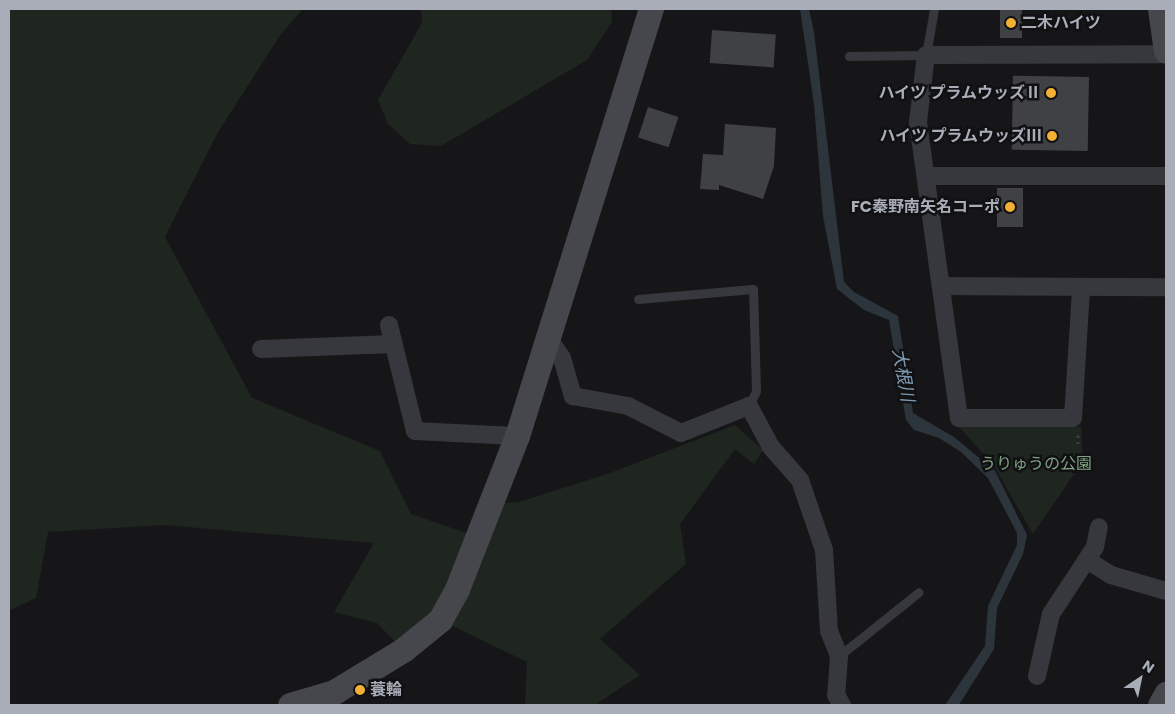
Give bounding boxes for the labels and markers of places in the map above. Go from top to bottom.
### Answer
place label: 二木ハイツ [1021,13,1101,33]
marker: 二木ハイツ [1005,17,1017,29]
place label: ハイツ プラムウッズⅡ [878,83,1041,103]
marker: ハイツ プラムウッズⅡ [1045,87,1057,99]
place label: ハイツ プラムウッズⅢ [879,126,1042,146]
marker: ハイツ プラムウッズⅢ [1046,130,1058,142]
place label: FC秦野南矢名コーポ [851,197,1000,217]
marker: FC秦野南矢名コーポ [1004,201,1016,213]
place label: 蓑輪 [370,680,402,700]
marker: 蓑輪 [354,684,366,696]

